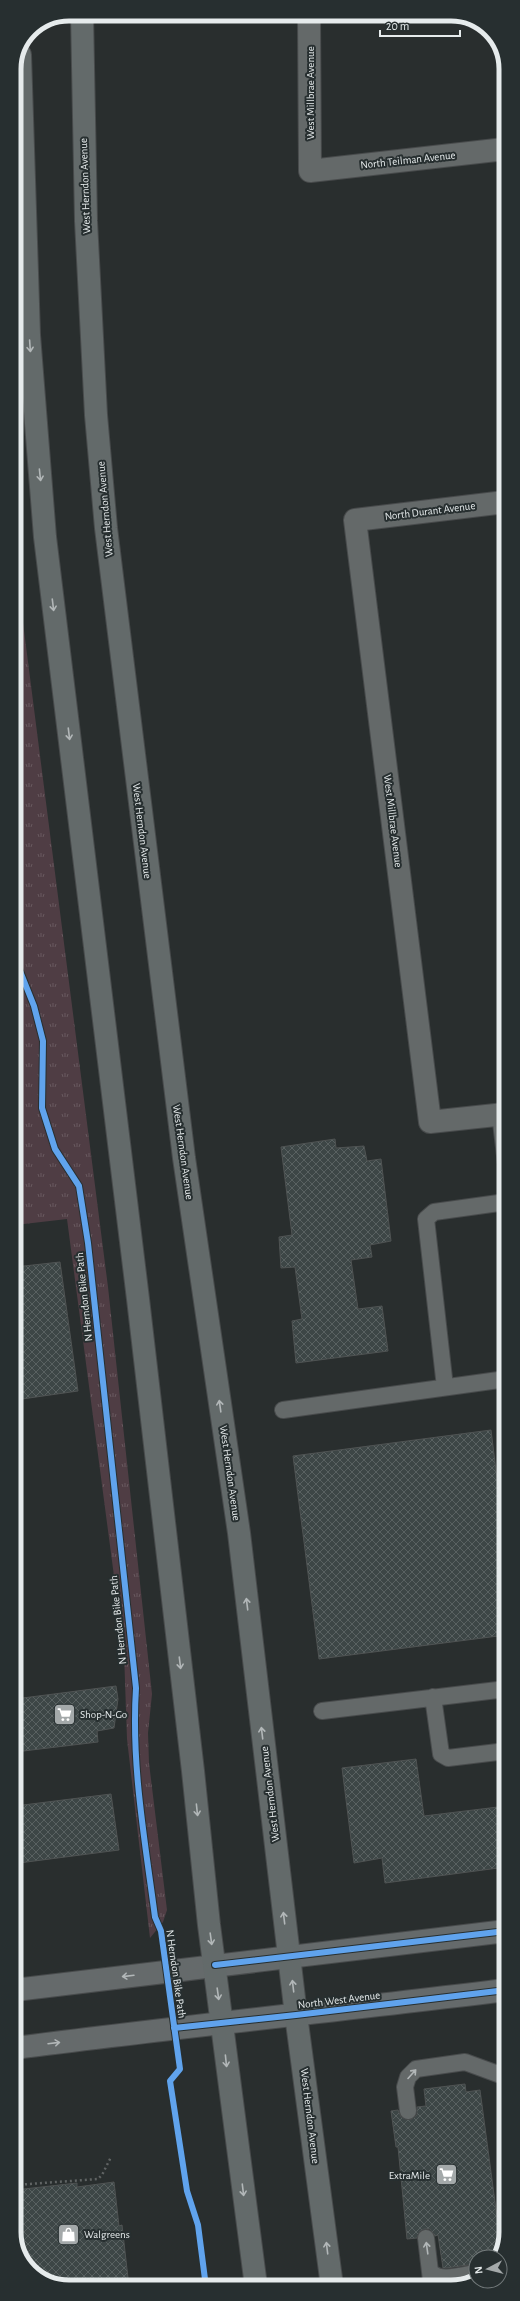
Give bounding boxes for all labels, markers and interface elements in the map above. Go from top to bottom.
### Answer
scale bar [380,12,460,38]
text: 20 m [386,20,409,32]
street label: West Millbrae Avenue [305,46,316,140]
street label: West Herndon Avenue [78,138,92,234]
street label: North Teilman Avenue [360,150,456,170]
one-way arrow [26,339,33,352]
street label: West Herndon Avenue [95,461,115,557]
one-way arrow [36,468,43,481]
street label: North Durant Avenue [384,500,476,522]
one-way arrow [49,598,57,611]
one-way arrow [65,727,73,740]
street label: West Millbrae Avenue [382,774,404,868]
street label: West Herndon Avenue [131,783,153,879]
street label: West Herndon Avenue [171,1104,195,1200]
street label: N Herndon Bike Path [74,1252,94,1342]
one-way arrow [216,1400,224,1413]
street label: West Herndon Avenue [218,1425,242,1521]
street label: N Herndon Bike Path [108,1575,128,1665]
one-way arrow [243,1598,251,1611]
one-way arrow [177,1656,184,1669]
supermarket icon: Shop-N-Go [52,1701,78,1727]
place label: Shop-N-Go [80,1709,127,1720]
one-way arrow [258,1727,266,1740]
street label: West Herndon Avenue [259,1746,281,1842]
one-way arrow [194,1803,201,1816]
one-way arrow [280,1912,288,1925]
street label: N Herndon Bike Path [164,1929,188,2019]
one-way arrow [207,1932,215,1945]
one-way arrow [122,1972,135,1980]
one-way arrow [289,1980,297,1993]
one-way arrow [215,1987,222,2000]
street label: North West Avenue [297,1989,381,2011]
one-way arrow [47,2039,60,2047]
one-way arrow [223,2054,230,2067]
street label: West Herndon Avenue [299,2068,321,2164]
one-way arrow [407,2069,416,2079]
supermarket icon: ExtraMile [433,2162,459,2188]
place label: ExtraMile [389,2170,430,2181]
one-way arrow [239,2183,247,2196]
shop icon: Walgreens [56,2221,82,2247]
place label: Walgreens [84,2229,130,2240]
one-way arrow [323,2242,331,2255]
one-way arrow [423,2242,431,2255]
north arrow [468,2249,508,2289]
text: N [473,2266,484,2275]

